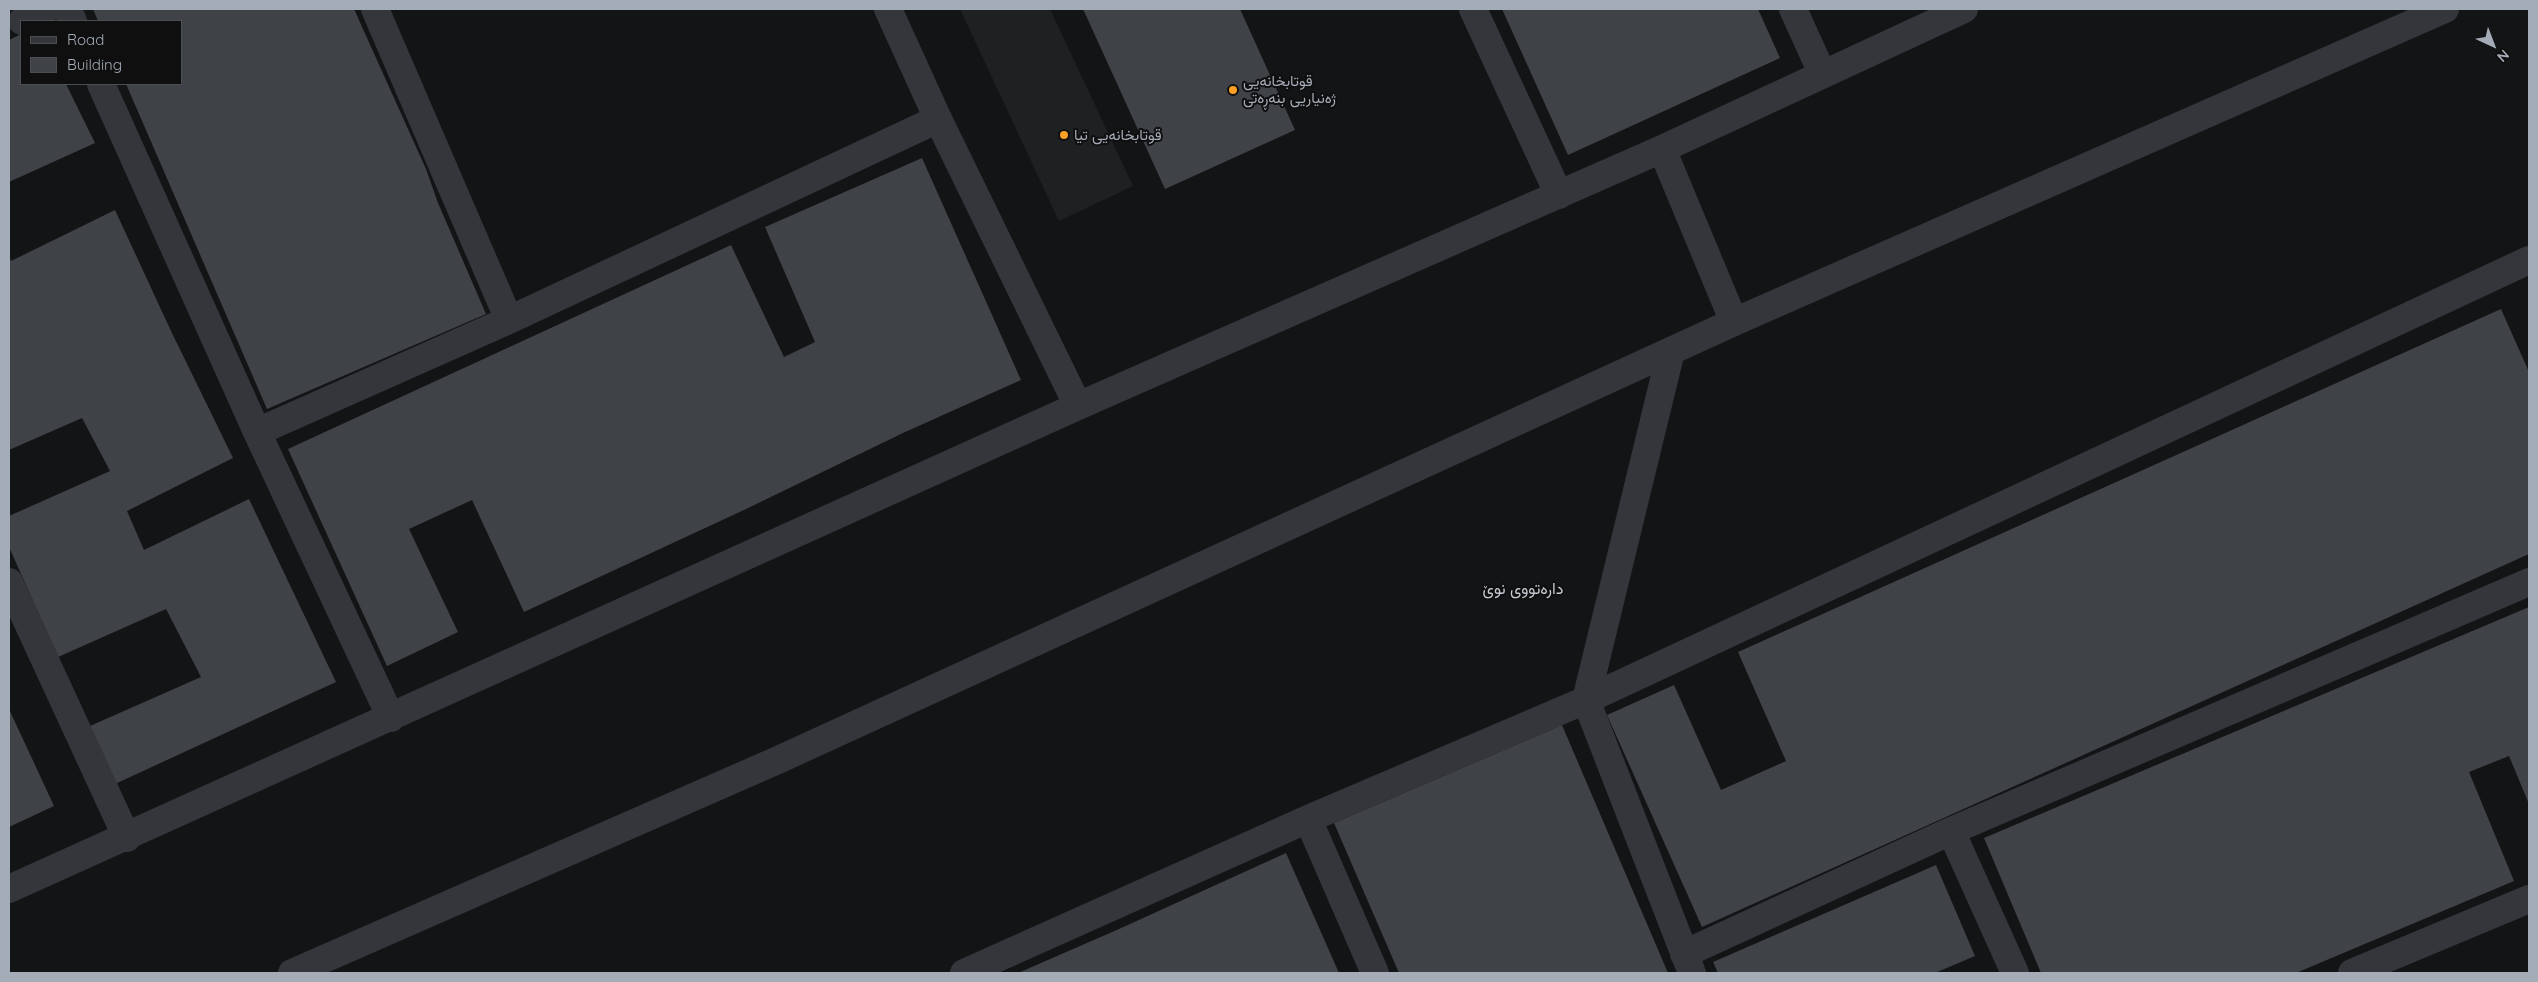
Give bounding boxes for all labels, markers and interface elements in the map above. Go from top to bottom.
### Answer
legend [20,20,182,85]
north arrow [2468,20,2518,70]
text: Road [67,30,104,49]
text: N [2493,46,2513,66]
text: Building [67,55,122,74]
place label: قوتابخانەیی ژەنیاریی بنەڕەتی [1243,72,1336,107]
marker: قوتابخانەیی ژەنیاریی بنەڕەتی [1227,84,1239,96]
place label: قوتابخانەیی تیا [1074,126,1162,144]
marker: قوتابخانەیی تیا [1058,129,1070,141]
district label: دارەتووی نوێ [1483,579,1563,599]

